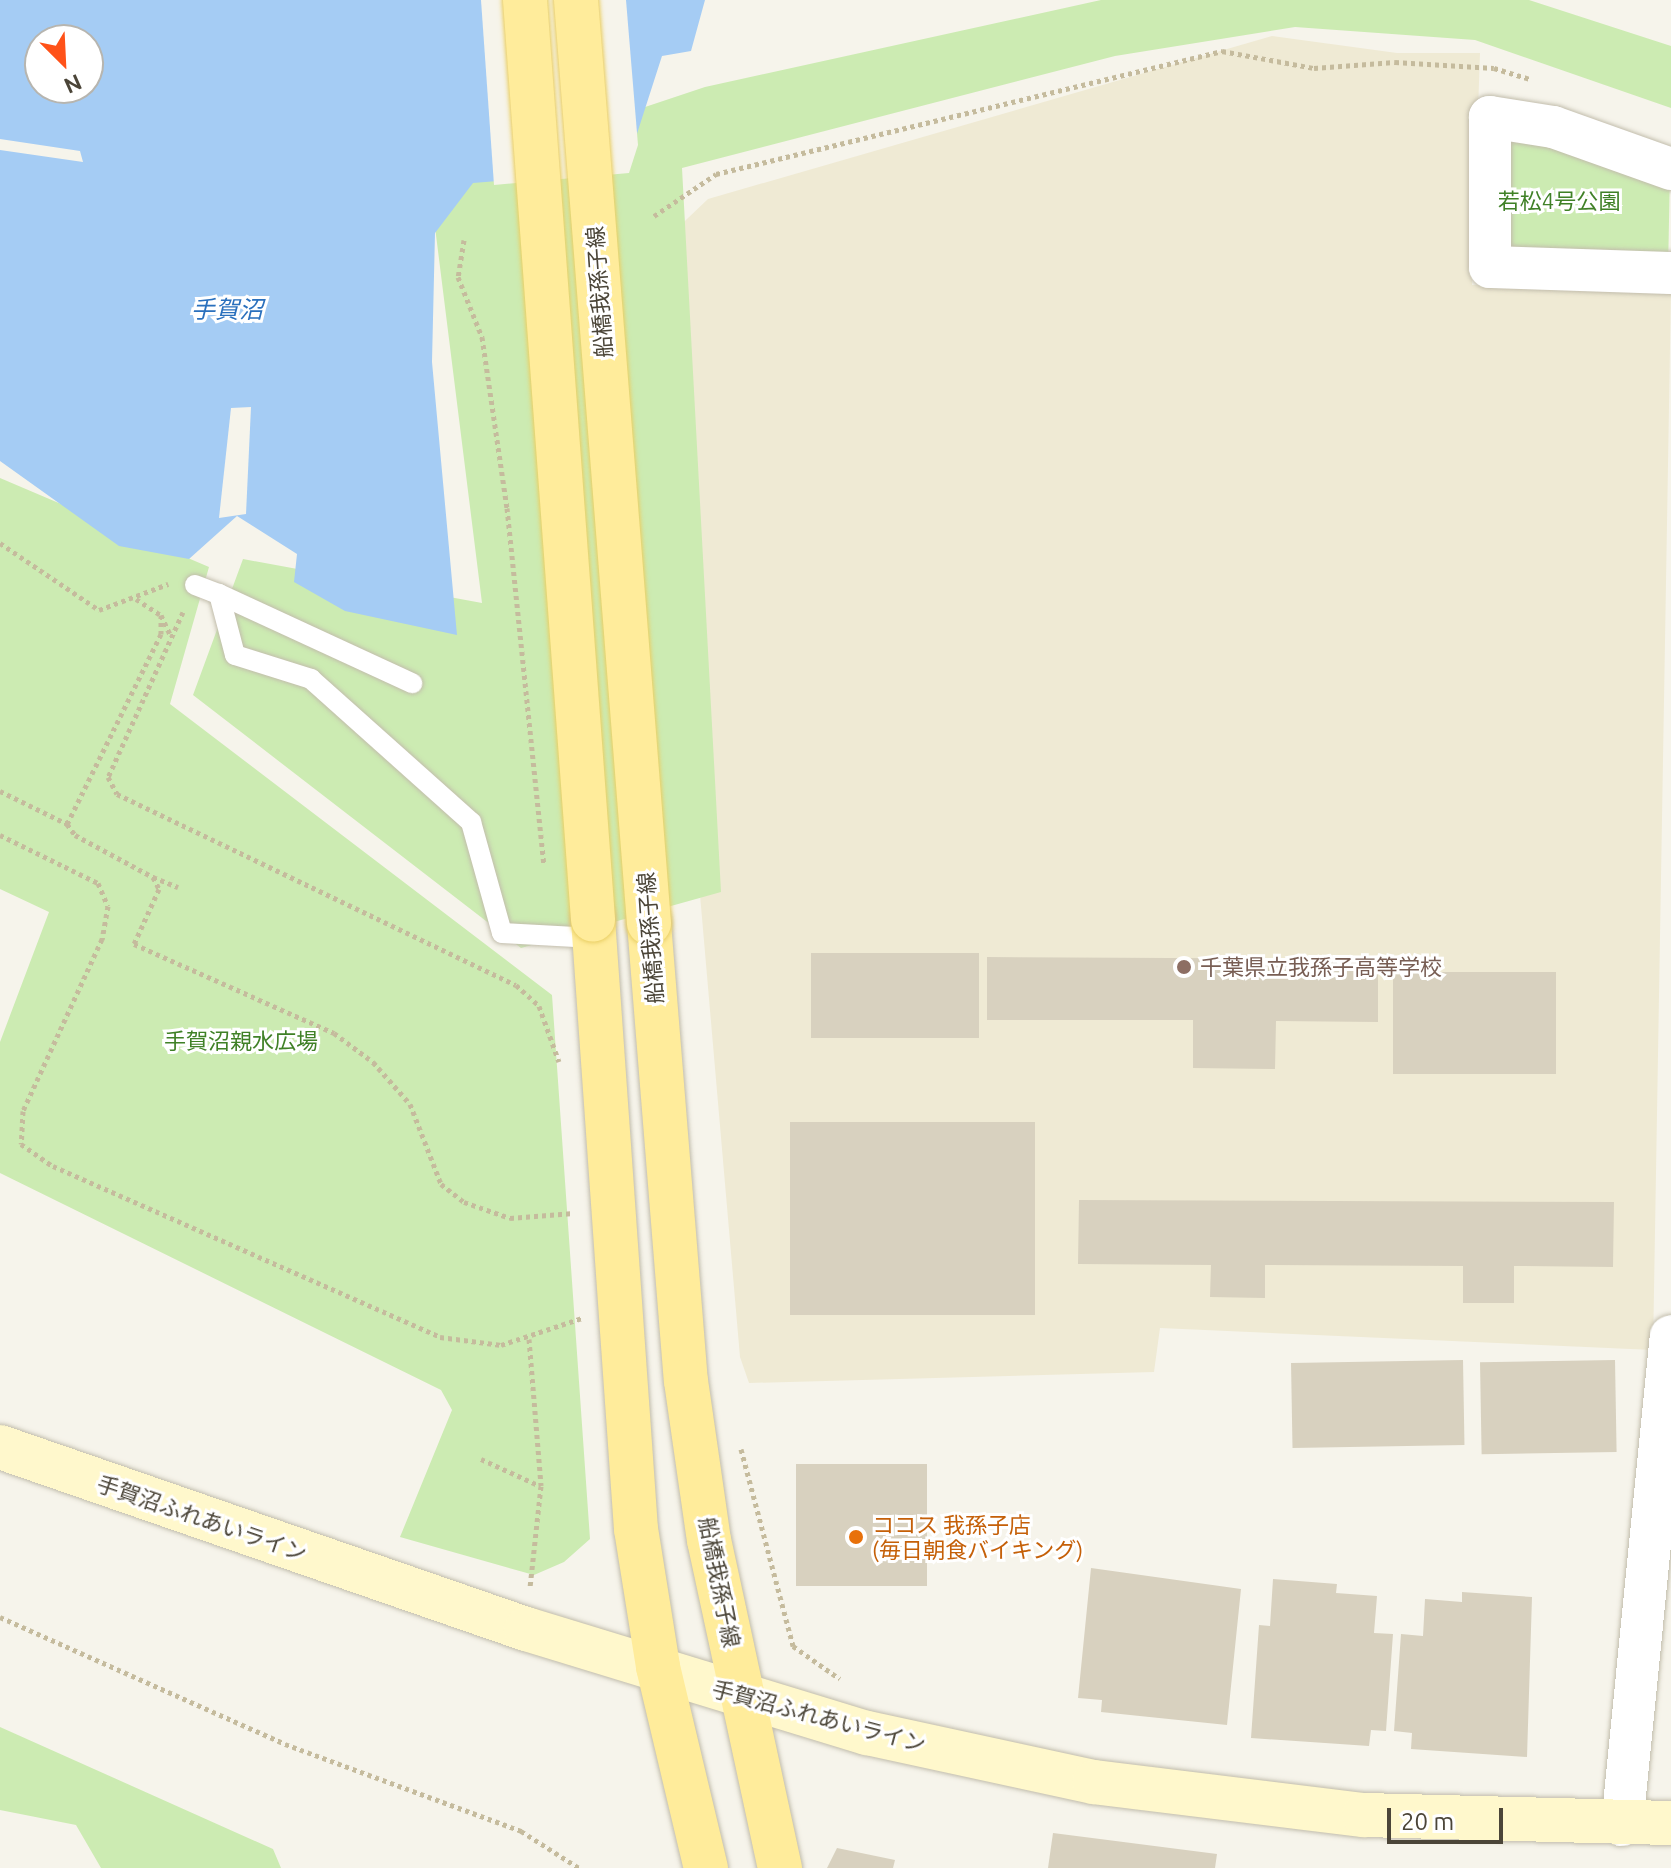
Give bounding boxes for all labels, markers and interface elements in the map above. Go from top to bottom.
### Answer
north arrow [24,24,104,104]
text: N [61,70,86,99]
park label: 若松4号公園 [1498,188,1620,214]
street label: 船橋我孫子線 [581,225,617,359]
water label: 手賀沼 [191,296,263,324]
street label: 船橋我孫子線 [632,871,668,1005]
place label: 千葉県立我孫子高等学校 [1200,954,1442,980]
marker: 千葉県立我孫子高等学校 [1175,958,1193,976]
park label: 手賀沼親水広場 [164,1028,318,1054]
street label: 手賀沼ふれあいライン [94,1470,310,1566]
place label: ココス 我孫子店 (毎日朝食バイキング) [872,1511,1084,1562]
street label: 船橋我孫子線 [694,1515,746,1649]
marker: ココス 我孫子店 (毎日朝食バイキング) [847,1528,865,1546]
street label: 手賀沼ふれあいライン [709,1675,929,1757]
scale bar [1391,1792,1507,1842]
text: 20 m [1401,1808,1454,1835]

